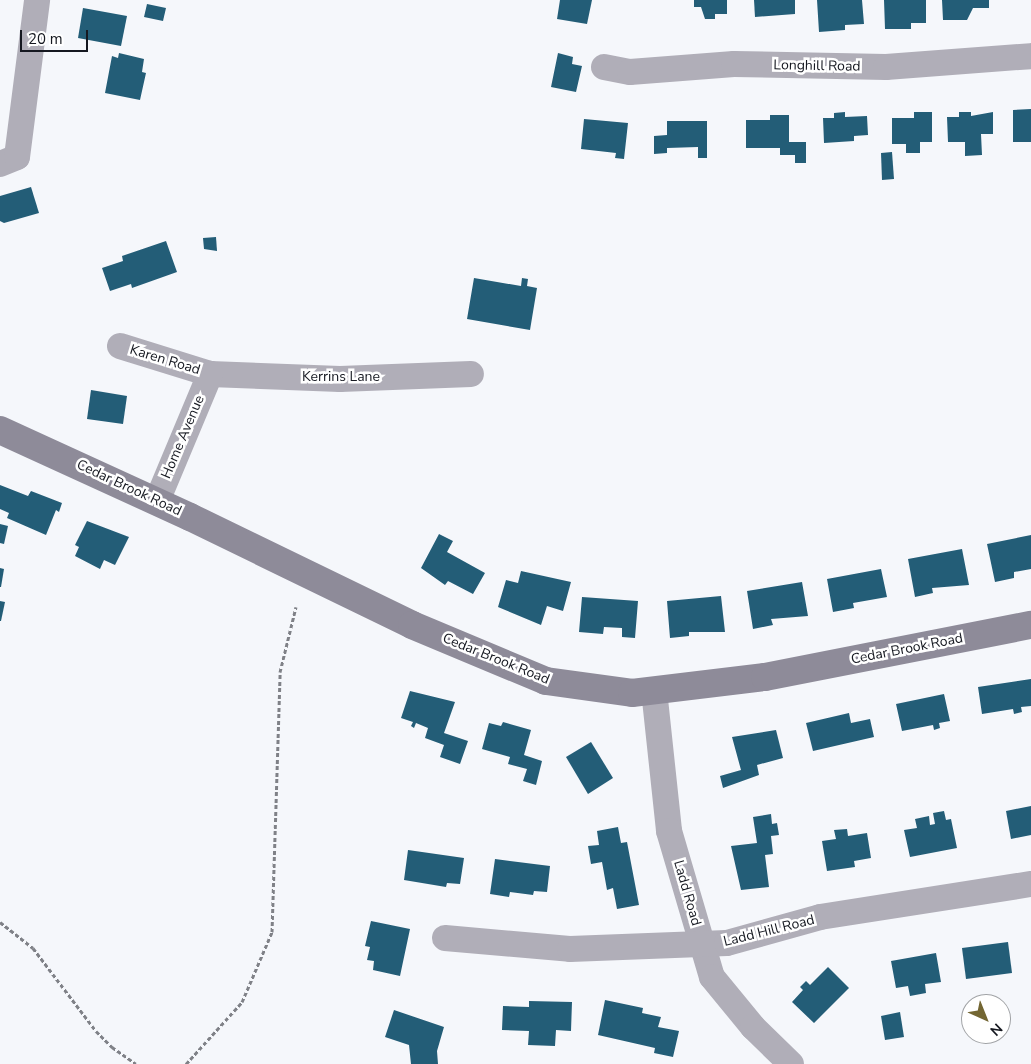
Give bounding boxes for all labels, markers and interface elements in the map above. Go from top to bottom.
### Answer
scale bar [22,20,90,52]
text: 20 m [28,29,63,49]
street label: Longhill Road [773,57,861,75]
street label: Karen Road [128,341,202,379]
street label: Kerrins Lane [302,369,380,385]
street label: Home Avenue [158,393,208,481]
street label: Cedar Brook Road [74,456,184,520]
street label: Cedar Brook Road [440,630,552,688]
street label: Cedar Brook Road [850,630,964,668]
street label: Ladd Road [670,858,704,928]
street label: Ladd Hill Road [722,912,816,950]
north arrow [961,994,1011,1044]
text: N [986,1019,1006,1040]

